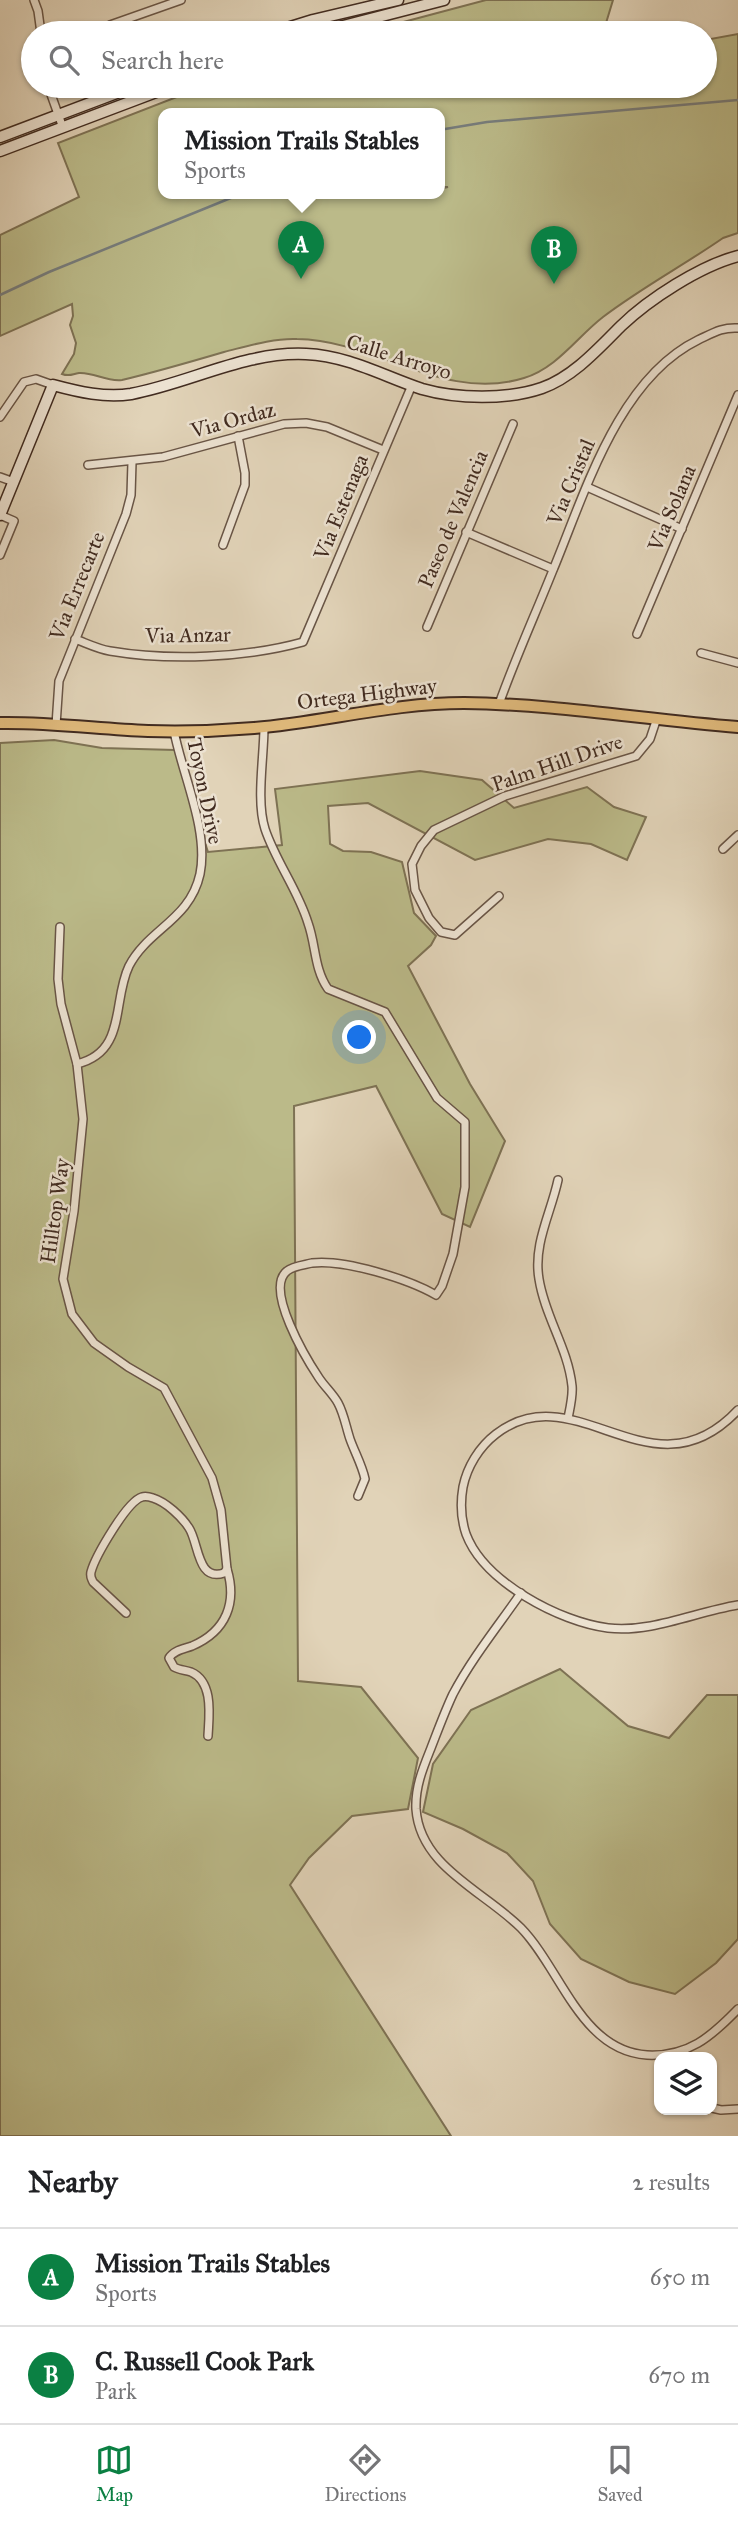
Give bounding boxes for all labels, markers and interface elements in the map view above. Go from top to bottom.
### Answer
search box [21,21,717,98]
icon: search [45,41,83,79]
text: Search here [101,44,224,76]
popup [158,108,445,199]
text: Mission Trails Stables [184,124,419,156]
text: Sports [184,156,246,184]
pin: A [278,221,324,279]
pin: B [531,226,577,284]
street label: Calle Arroyo [343,329,455,385]
street label: Via Ordaz [187,396,278,444]
street label: Via Cristal [541,435,601,530]
street label: Paseo de Valencia [412,446,494,592]
street label: Via Estenaga [308,450,374,565]
street label: Via Solana [642,461,702,556]
street label: Via Errecarte [43,528,111,645]
street label: Via Anzar [144,621,231,649]
street label: Ortega Highway [296,672,439,715]
street label: Palm Hill Drive [488,728,626,798]
street label: Toyon Drive [181,735,229,847]
your location [342,1020,376,1054]
street label: Hilltop Way [35,1156,75,1265]
map controls [654,2052,717,2115]
button: layers [654,2052,717,2115]
text: Nearby [28,2164,118,2200]
text: 2 results [632,2168,710,2196]
text: Mission Trails Stables [95,2247,330,2279]
text: A [43,2263,59,2291]
text: 650 m [650,2263,710,2291]
text: Sports [95,2279,157,2307]
text: C. Russell Cook Park [95,2345,314,2377]
text: B [43,2361,59,2389]
text: 670 m [648,2361,710,2389]
text: Park [95,2377,137,2405]
tab: Map [95,2441,133,2506]
tab: Directions [324,2441,406,2506]
tab: Saved [597,2441,643,2506]

